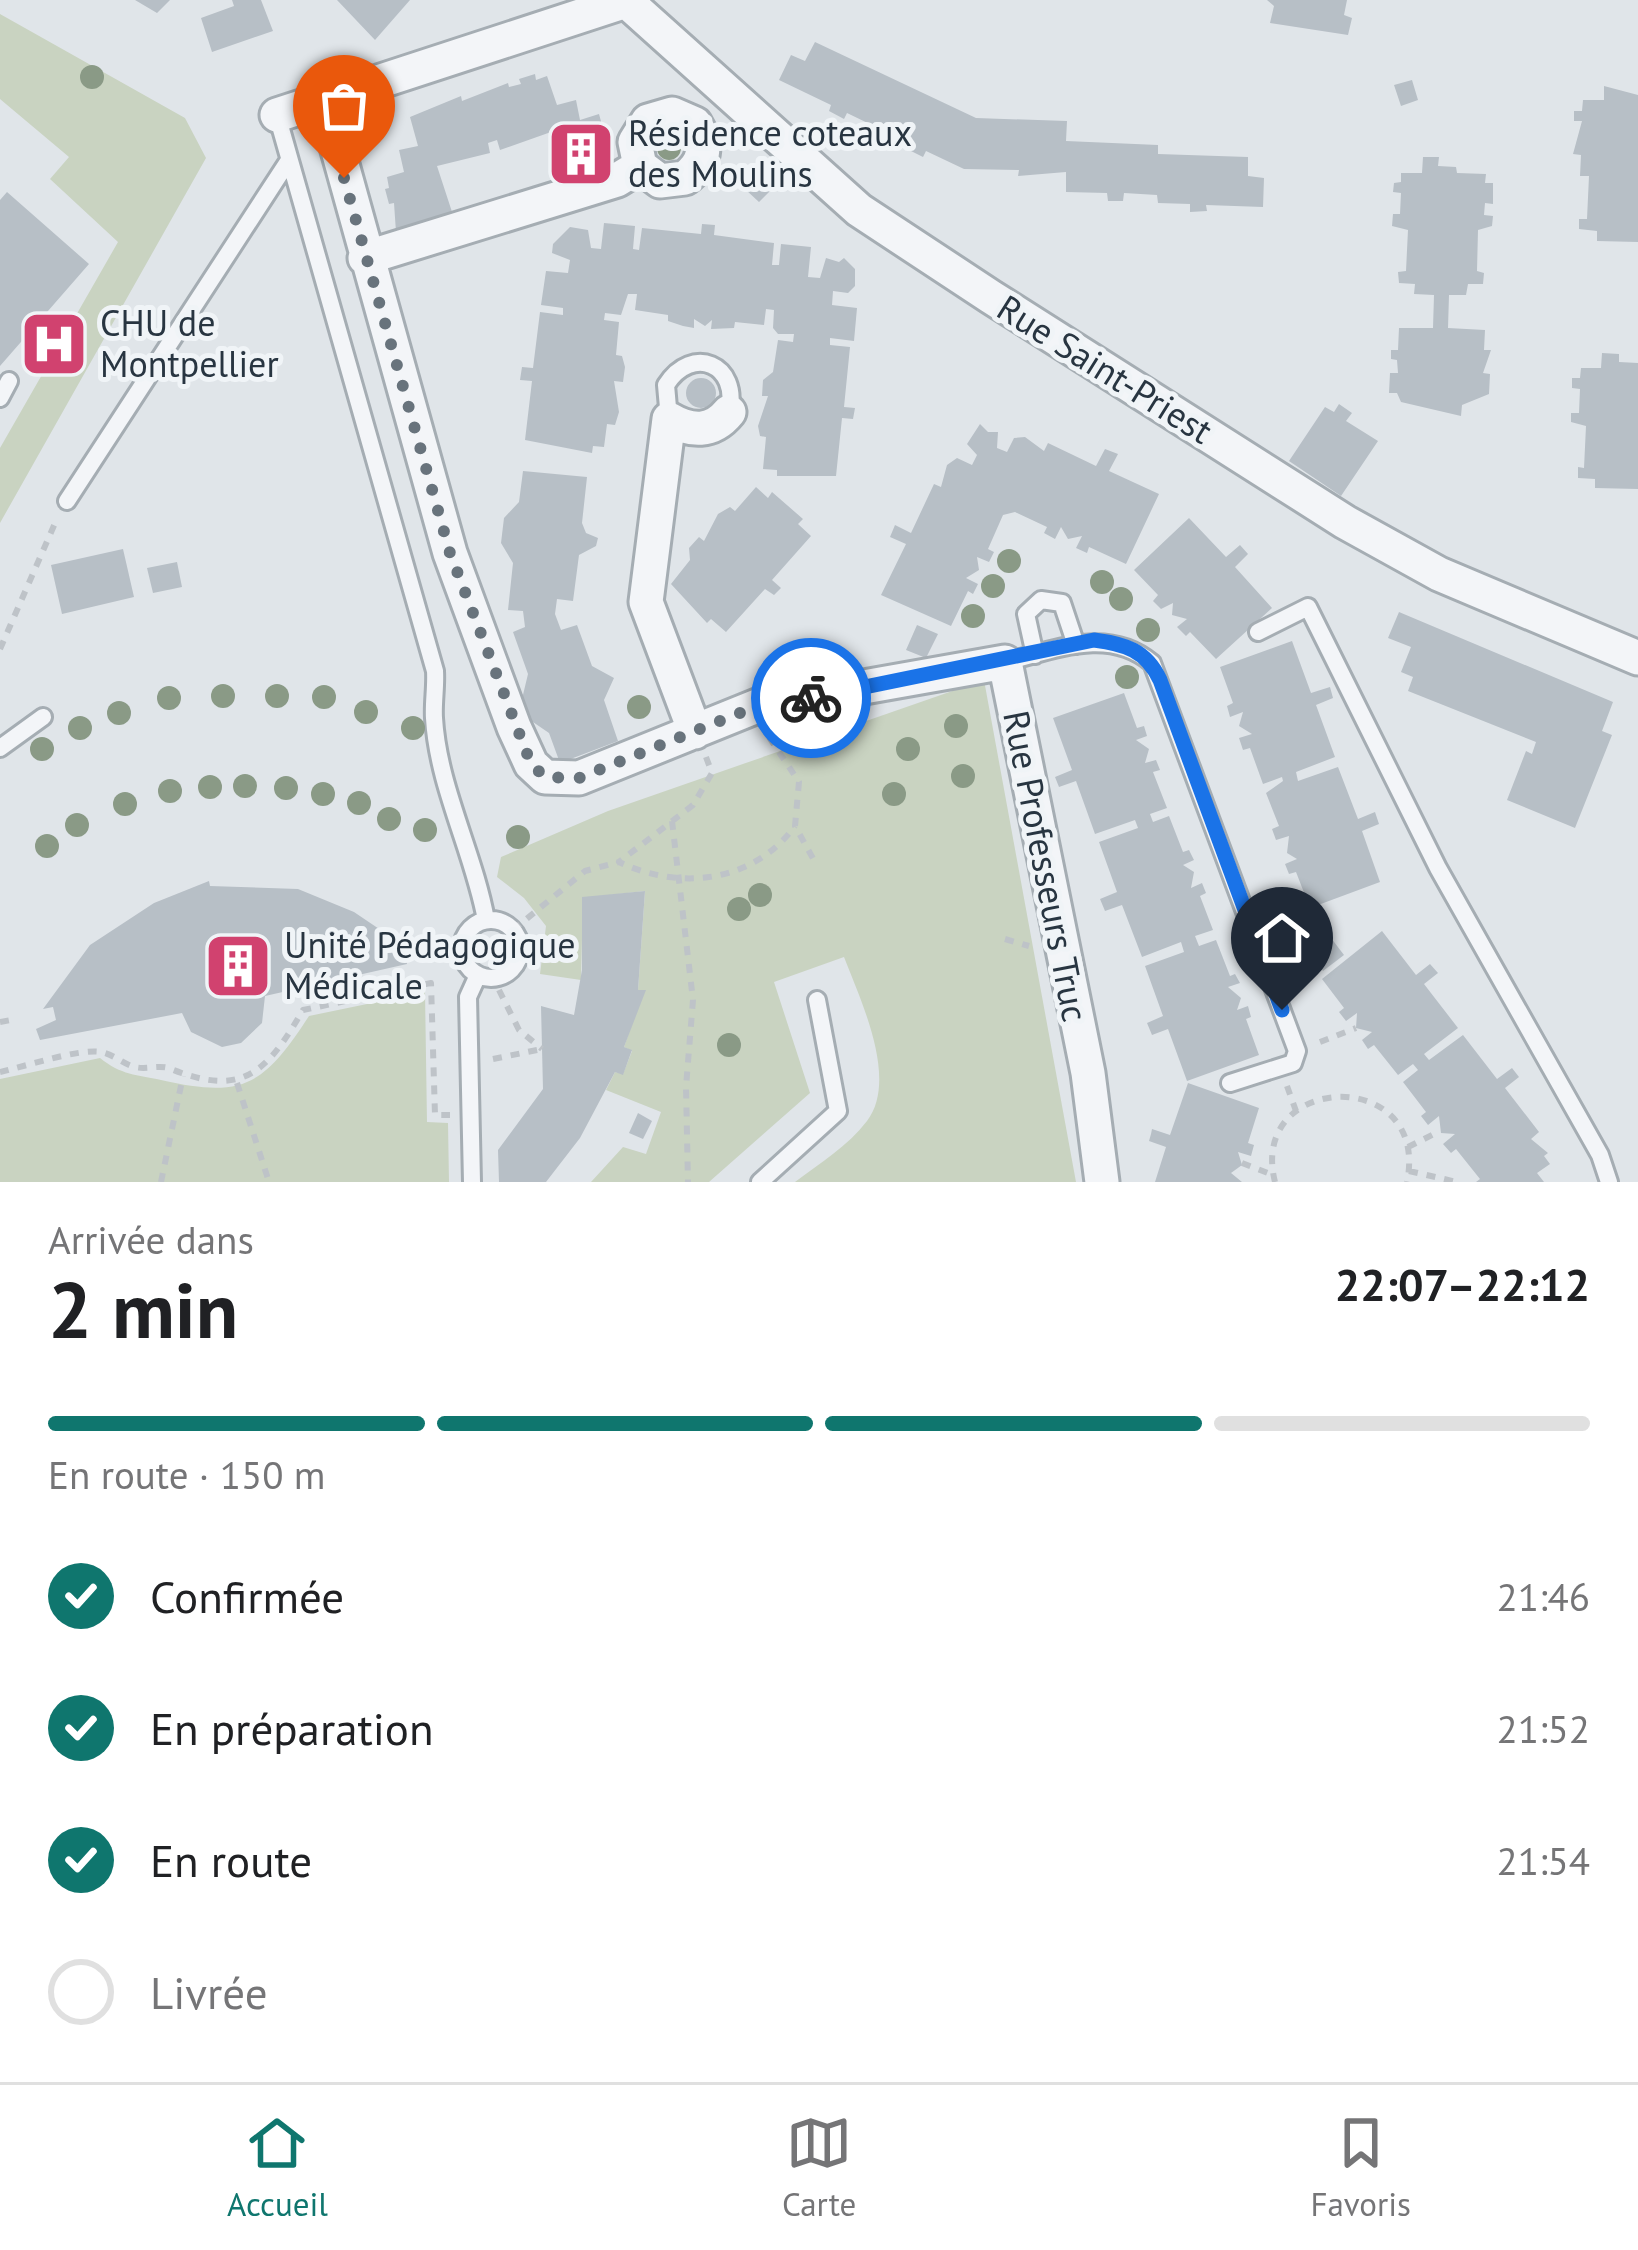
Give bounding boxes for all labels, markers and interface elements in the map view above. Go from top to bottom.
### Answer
pin [293,55,395,178]
icon: bag [311,73,377,139]
place label: Résidence coteaux des Moulins [628,109,912,197]
building icon: Résidence coteaux des Moulins [546,119,616,189]
street label: Rue Saint-Priest [989,284,1222,453]
place label: CHU de Montpellier [100,299,279,387]
hospital icon: CHU de Montpellier [19,309,89,379]
courier [751,638,871,758]
icon: bike [778,665,844,731]
street label: Rue Professeurs Truc [993,706,1100,1025]
pin [1231,887,1333,1010]
icon: home [1249,905,1315,971]
place label: Unité Pédagogique Médicale [284,921,576,1009]
building icon: Unité Pédagogique Médicale [203,931,273,1001]
text: Arrivée dans [48,1214,254,1265]
text: 22:07–22:12 [1335,1255,1590,1313]
text: 2 min [48,1259,238,1360]
text: En route · 150 m [48,1449,326,1500]
icon: check [48,1563,114,1629]
text: Confirmée [150,1567,344,1625]
text: 21:46 [1496,1571,1590,1622]
icon: check [48,1695,114,1761]
text: En préparation [150,1699,434,1757]
text: 21:52 [1496,1703,1590,1754]
icon: check [48,1827,114,1893]
text: En route [150,1831,312,1889]
text: 21:54 [1496,1835,1590,1886]
text: Livrée [150,1963,268,2021]
tab: Accueil [227,2110,328,2225]
tab: Carte [782,2110,856,2225]
tab: Favoris [1310,2110,1411,2225]

